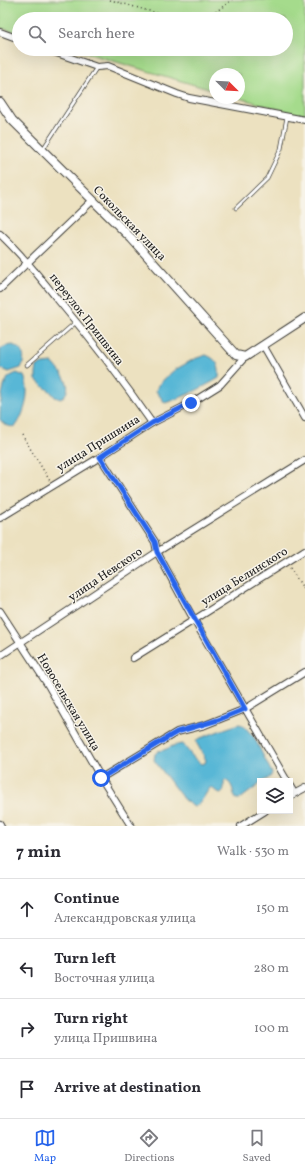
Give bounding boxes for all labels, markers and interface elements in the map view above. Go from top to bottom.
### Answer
search box [12,12,293,56]
icon: search [26,23,48,45]
text: Search here [58,24,135,45]
north arrow [209,68,245,104]
street label: Сокольская улица [89,183,169,265]
street label: переулок Пришвина [45,270,127,369]
route end [182,394,200,412]
street label: улица Пришвина [54,412,143,476]
street label: улица Невского [65,544,146,606]
street label: улица Белинского [198,544,291,610]
street label: Новосельская улица [33,651,104,754]
route start [92,769,110,787]
map controls [257,778,293,814]
button: layers [257,778,293,814]
text: 7 min [16,841,61,864]
text: Walk · 530 m [217,843,289,861]
text: Continue [54,889,119,910]
icon: ahead [16,898,38,920]
text: 150 m [256,900,289,918]
text: Александровская улица [54,910,196,928]
text: Turn left [54,949,116,970]
icon: left [16,958,38,980]
text: 280 m [253,960,289,978]
text: Восточная улица [54,970,155,988]
text: Turn right [54,1009,128,1030]
icon: right [16,1018,38,1040]
text: 100 m [254,1020,289,1038]
text: улица Пришвина [54,1030,158,1048]
icon: arrive [16,1078,38,1100]
text: Arrive at destination [54,1078,201,1099]
tab: Map [34,1127,56,1166]
tab: Directions [124,1127,175,1166]
tab: Saved [243,1127,271,1166]

